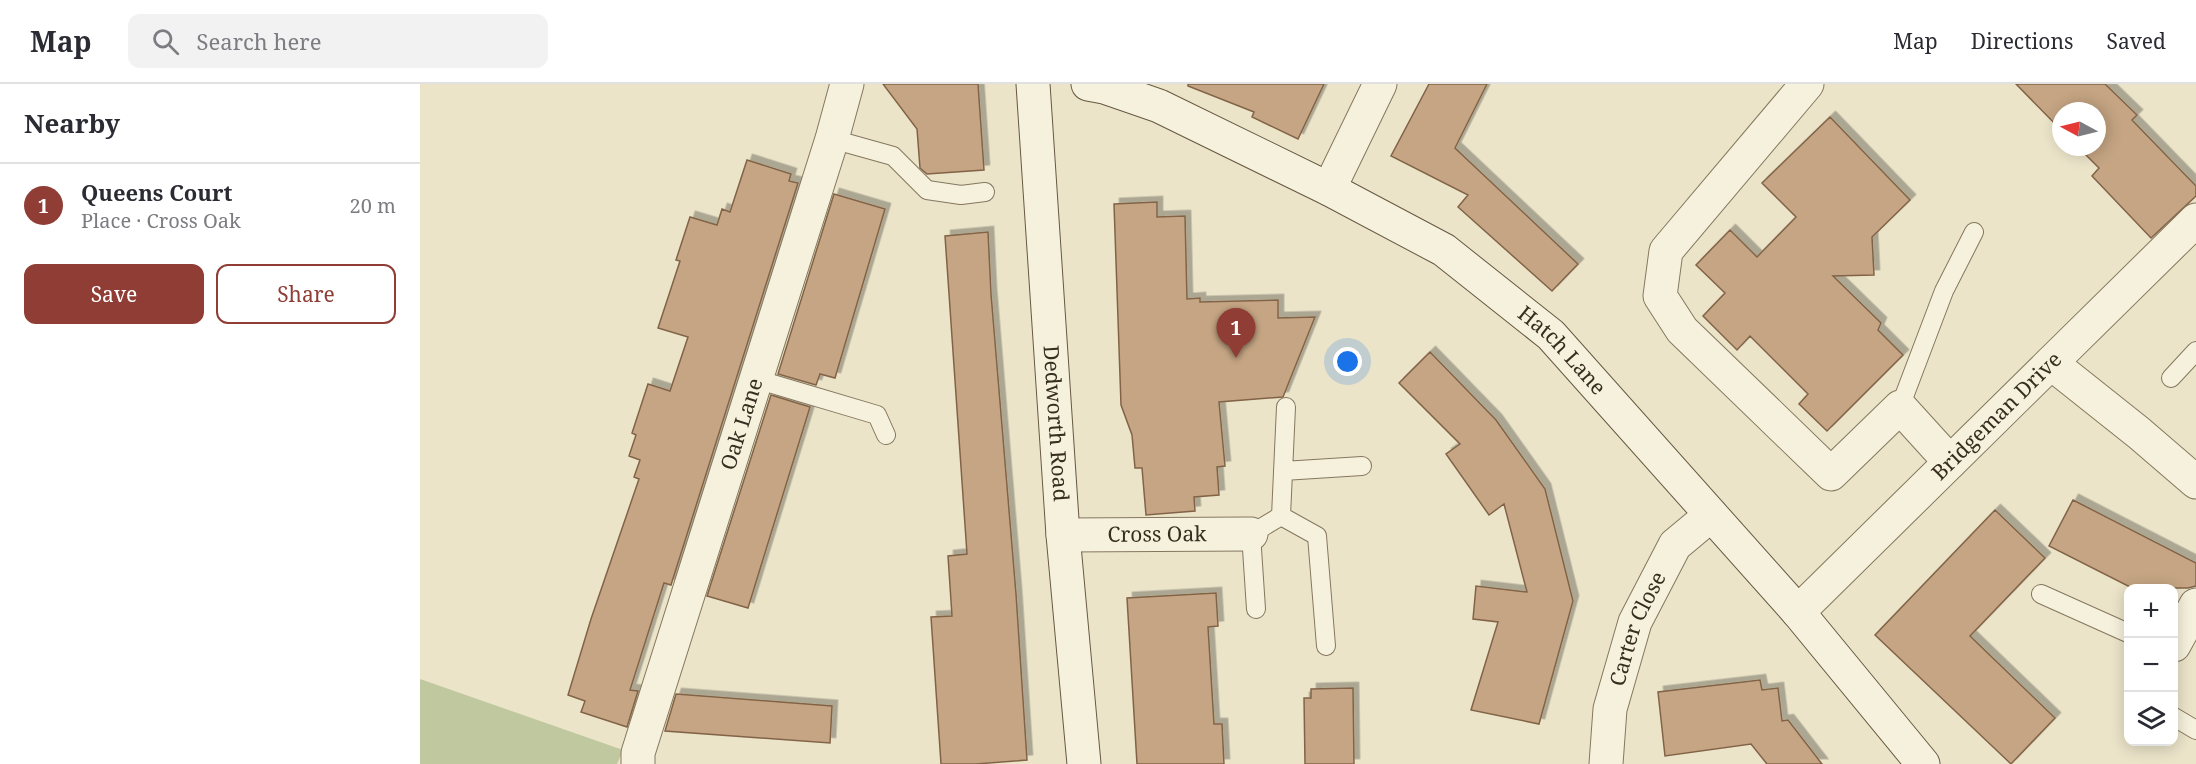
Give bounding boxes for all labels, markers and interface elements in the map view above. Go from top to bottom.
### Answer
search box [128,14,548,68]
text: Map [30,22,92,60]
icon: search [149,25,182,58]
text: Search here [197,26,321,56]
text: Map [1893,27,1938,55]
text: Directions [1971,27,2073,55]
text: Saved [2106,27,2166,55]
north arrow [2052,102,2106,156]
text: Nearby [24,105,120,141]
text: Queens Court [81,177,232,207]
text: 1 [38,192,49,219]
text: 20 m [350,192,396,219]
text: Place · Cross Oak [81,207,241,234]
button: Save [24,264,204,324]
button: Share [216,264,396,324]
street label: Hatch Lane [1512,299,1613,400]
pin: 1 [1216,308,1256,358]
street label: Dedworth Road [1037,344,1076,502]
street label: Bridgeman Drive [1925,345,2067,486]
your location [1333,347,1362,376]
street label: Oak Lane [713,374,769,473]
street label: Cross Oak [1107,519,1207,548]
street label: Carter Close [1602,566,1672,689]
map controls [2124,584,2178,746]
button: + [2124,584,2178,638]
button: − [2124,638,2178,692]
button: layers [2124,692,2178,746]

